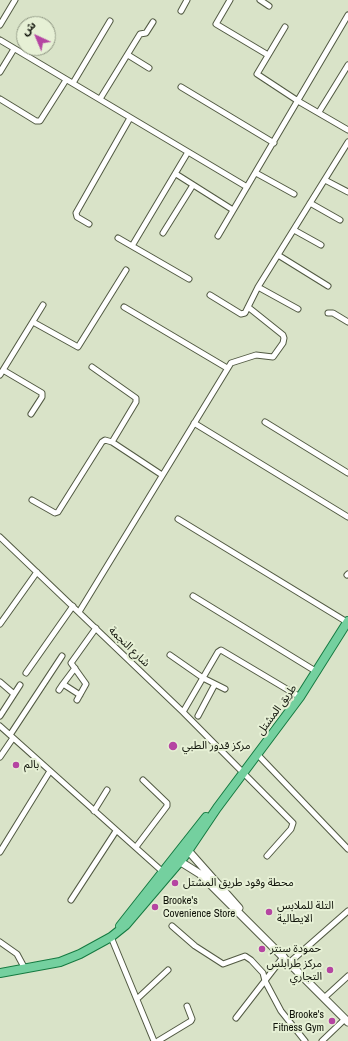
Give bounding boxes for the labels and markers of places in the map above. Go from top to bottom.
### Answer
place label: مركز قدور الطبي [182,739,250,753]
marker: مركز قدور الطبي [167,740,179,752]
place label: بالم [24,758,39,772]
marker: بالم [11,760,21,770]
place label: محطة وقود طريق المشتل [183,876,294,890]
marker: محطة وقود طريق المشتل [170,878,180,888]
place label: Brooke's Covenience Store [163,894,235,920]
place label: التلة للملابس الايطالية [277,899,334,925]
marker: Brooke's Covenience Store [150,902,160,912]
marker: التلة للملابس الايطالية [264,907,274,917]
place label: حمودة سنتر [270,942,321,956]
marker: حمودة سنتر [257,944,267,954]
place label: مركز طرابلس التجاري [267,957,322,983]
marker: مركز طرابلس التجاري [325,965,335,975]
place label: Brooke's Fitness Gym [273,1008,324,1034]
marker: Brooke's Fitness Gym [327,1016,337,1026]

